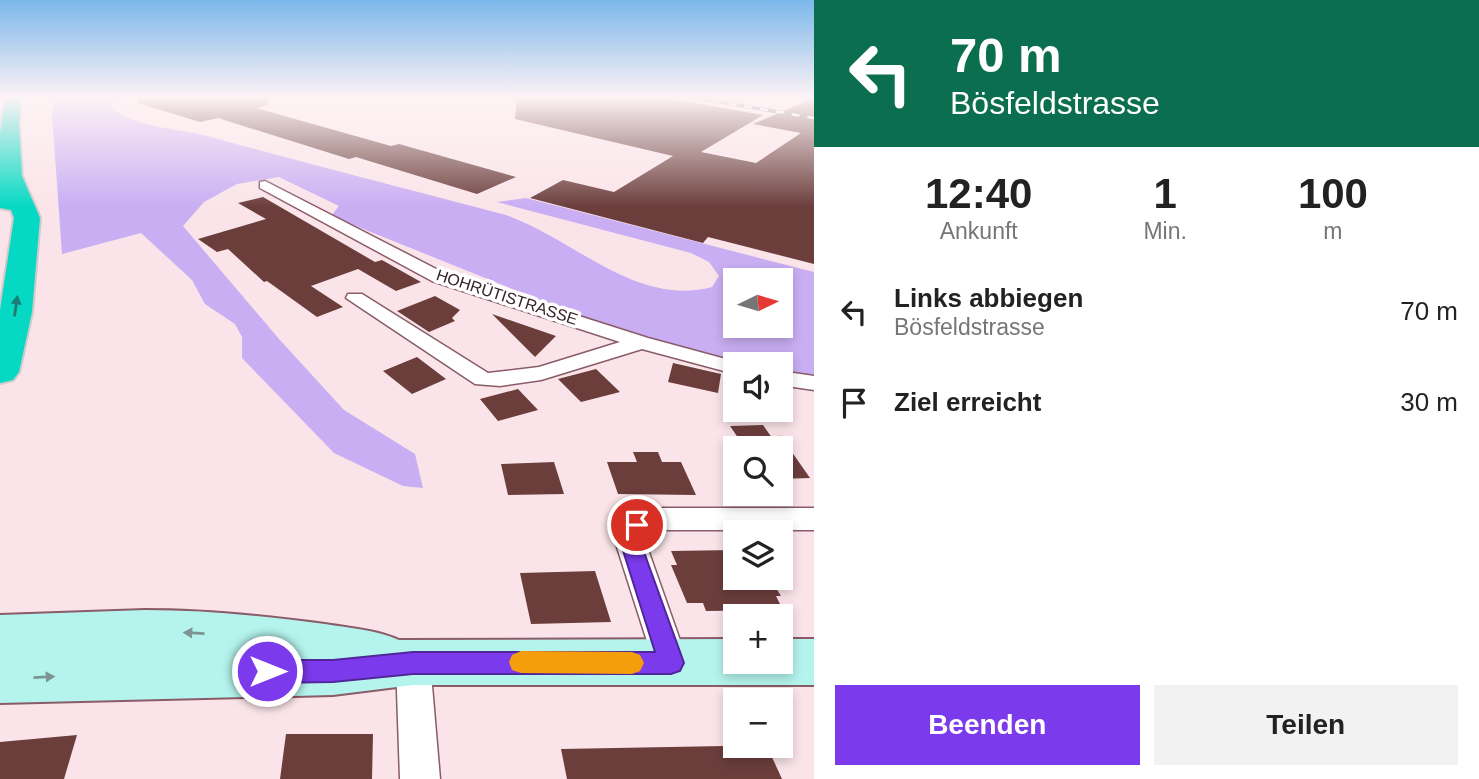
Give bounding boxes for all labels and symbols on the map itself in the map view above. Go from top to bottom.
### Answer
street label: HOHRÜTISTRASSE [434,266,580,328]
north arrow [723,268,793,338]
one-way arrow [11,295,22,317]
pin [607,495,667,555]
one-way arrow [183,627,205,638]
position arrow [230,634,304,708]
one-way arrow [34,671,56,682]

